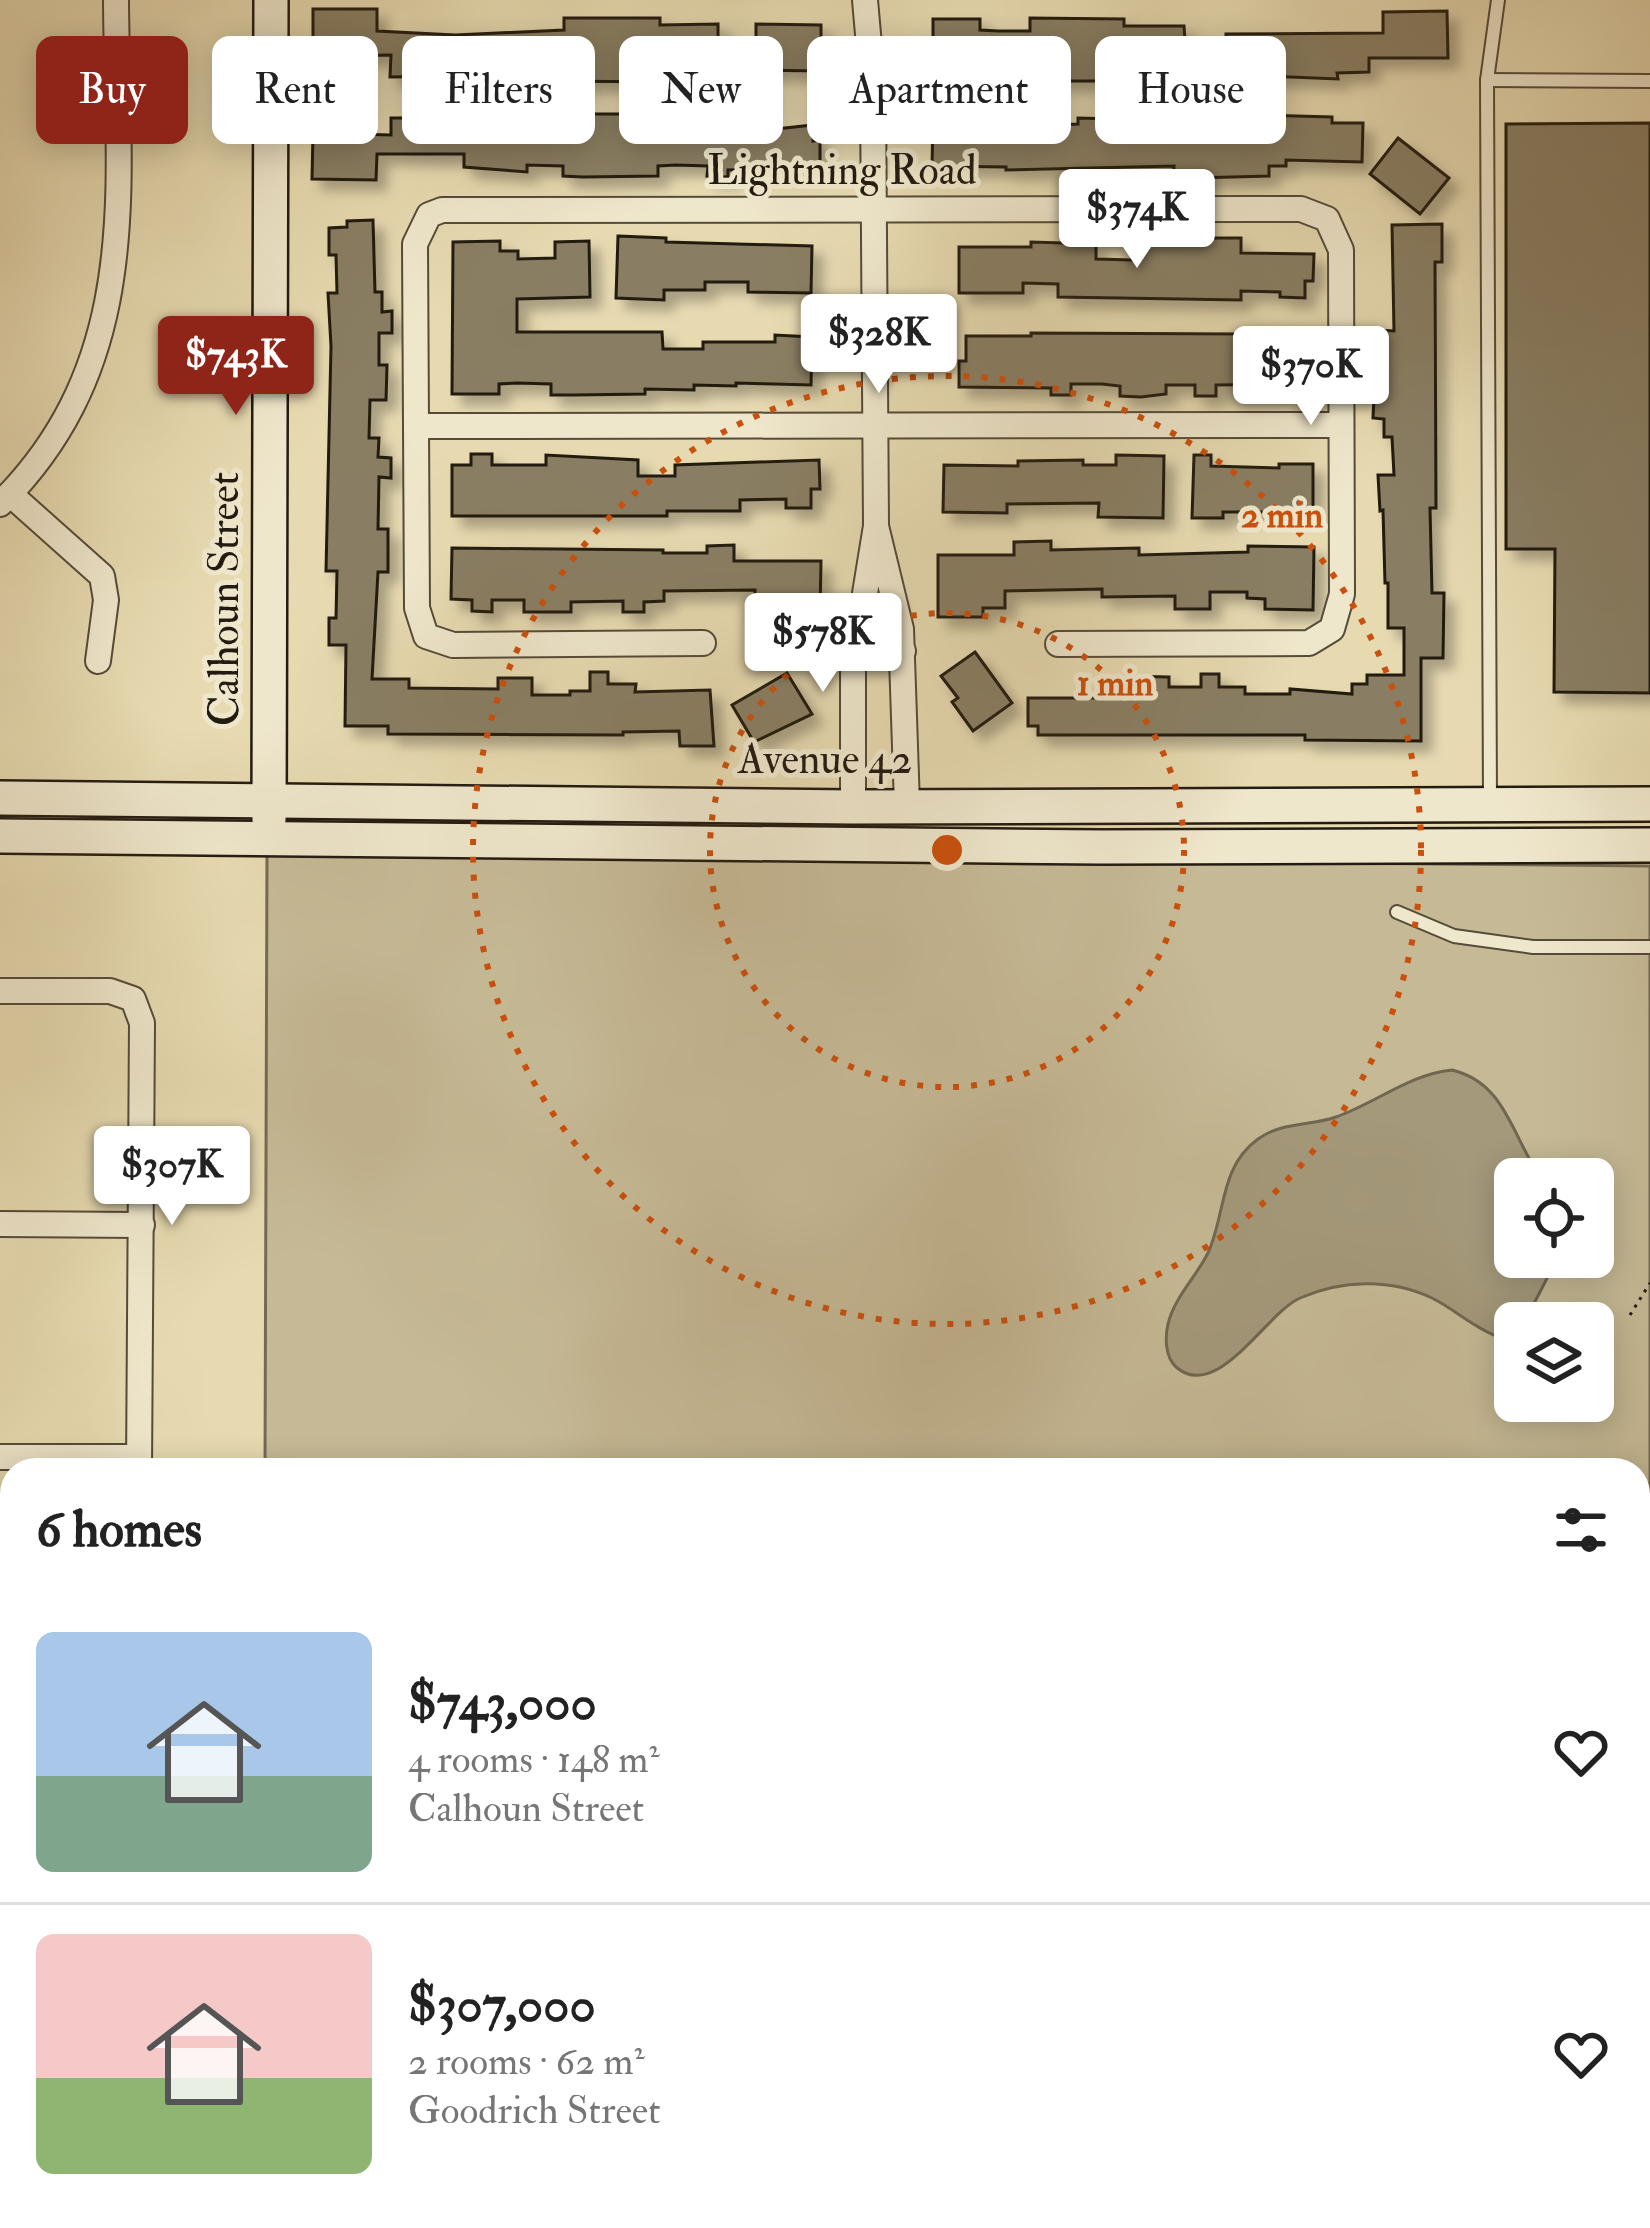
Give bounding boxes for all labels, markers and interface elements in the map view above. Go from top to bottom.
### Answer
chip: Buy [36,36,188,144]
chip: Rent [212,36,378,144]
chip: Filters [402,36,595,144]
chip: New [619,36,783,144]
chip: Apartment [807,36,1071,144]
chip: House [1095,36,1286,144]
street label: Lightning Road [707,145,977,197]
pin: $374K [1053,169,1221,271]
text: $374K [1086,183,1188,232]
pin: $328K [795,294,963,396]
text: $328K [828,308,930,357]
pin: $743K [152,316,320,418]
pin: $370K [1227,326,1395,428]
text: $743K [185,330,287,379]
text: $370K [1260,340,1362,389]
street label: Calhoun Street [199,472,251,726]
text: 2 min [1241,493,1323,538]
pin: $578K [739,593,907,695]
text: $578K [772,607,874,656]
text: 1 min [1077,661,1154,706]
street label: Avenue 42 [737,734,912,786]
centre of rings [926,829,968,871]
pin: $307K [88,1126,256,1228]
text: $307K [121,1140,223,1189]
map controls [1494,1158,1614,1422]
button: locate [1494,1158,1614,1278]
button: layers [1494,1302,1614,1422]
icon: filters [1548,1497,1614,1563]
text: 6 homes [36,1498,202,1562]
text: $743,000 [408,1671,597,1735]
icon: home [132,1680,276,1824]
icon: heart [1548,1719,1614,1785]
text: 4 rooms · 148 m² [408,1735,660,1784]
text: Calhoun Street [408,1784,644,1833]
text: $307,000 [408,1973,596,2037]
icon: home [132,1982,276,2126]
icon: heart [1548,2021,1614,2087]
text: 2 rooms · 62 m² [408,2037,645,2086]
text: Goodrich Street [408,2086,661,2135]

